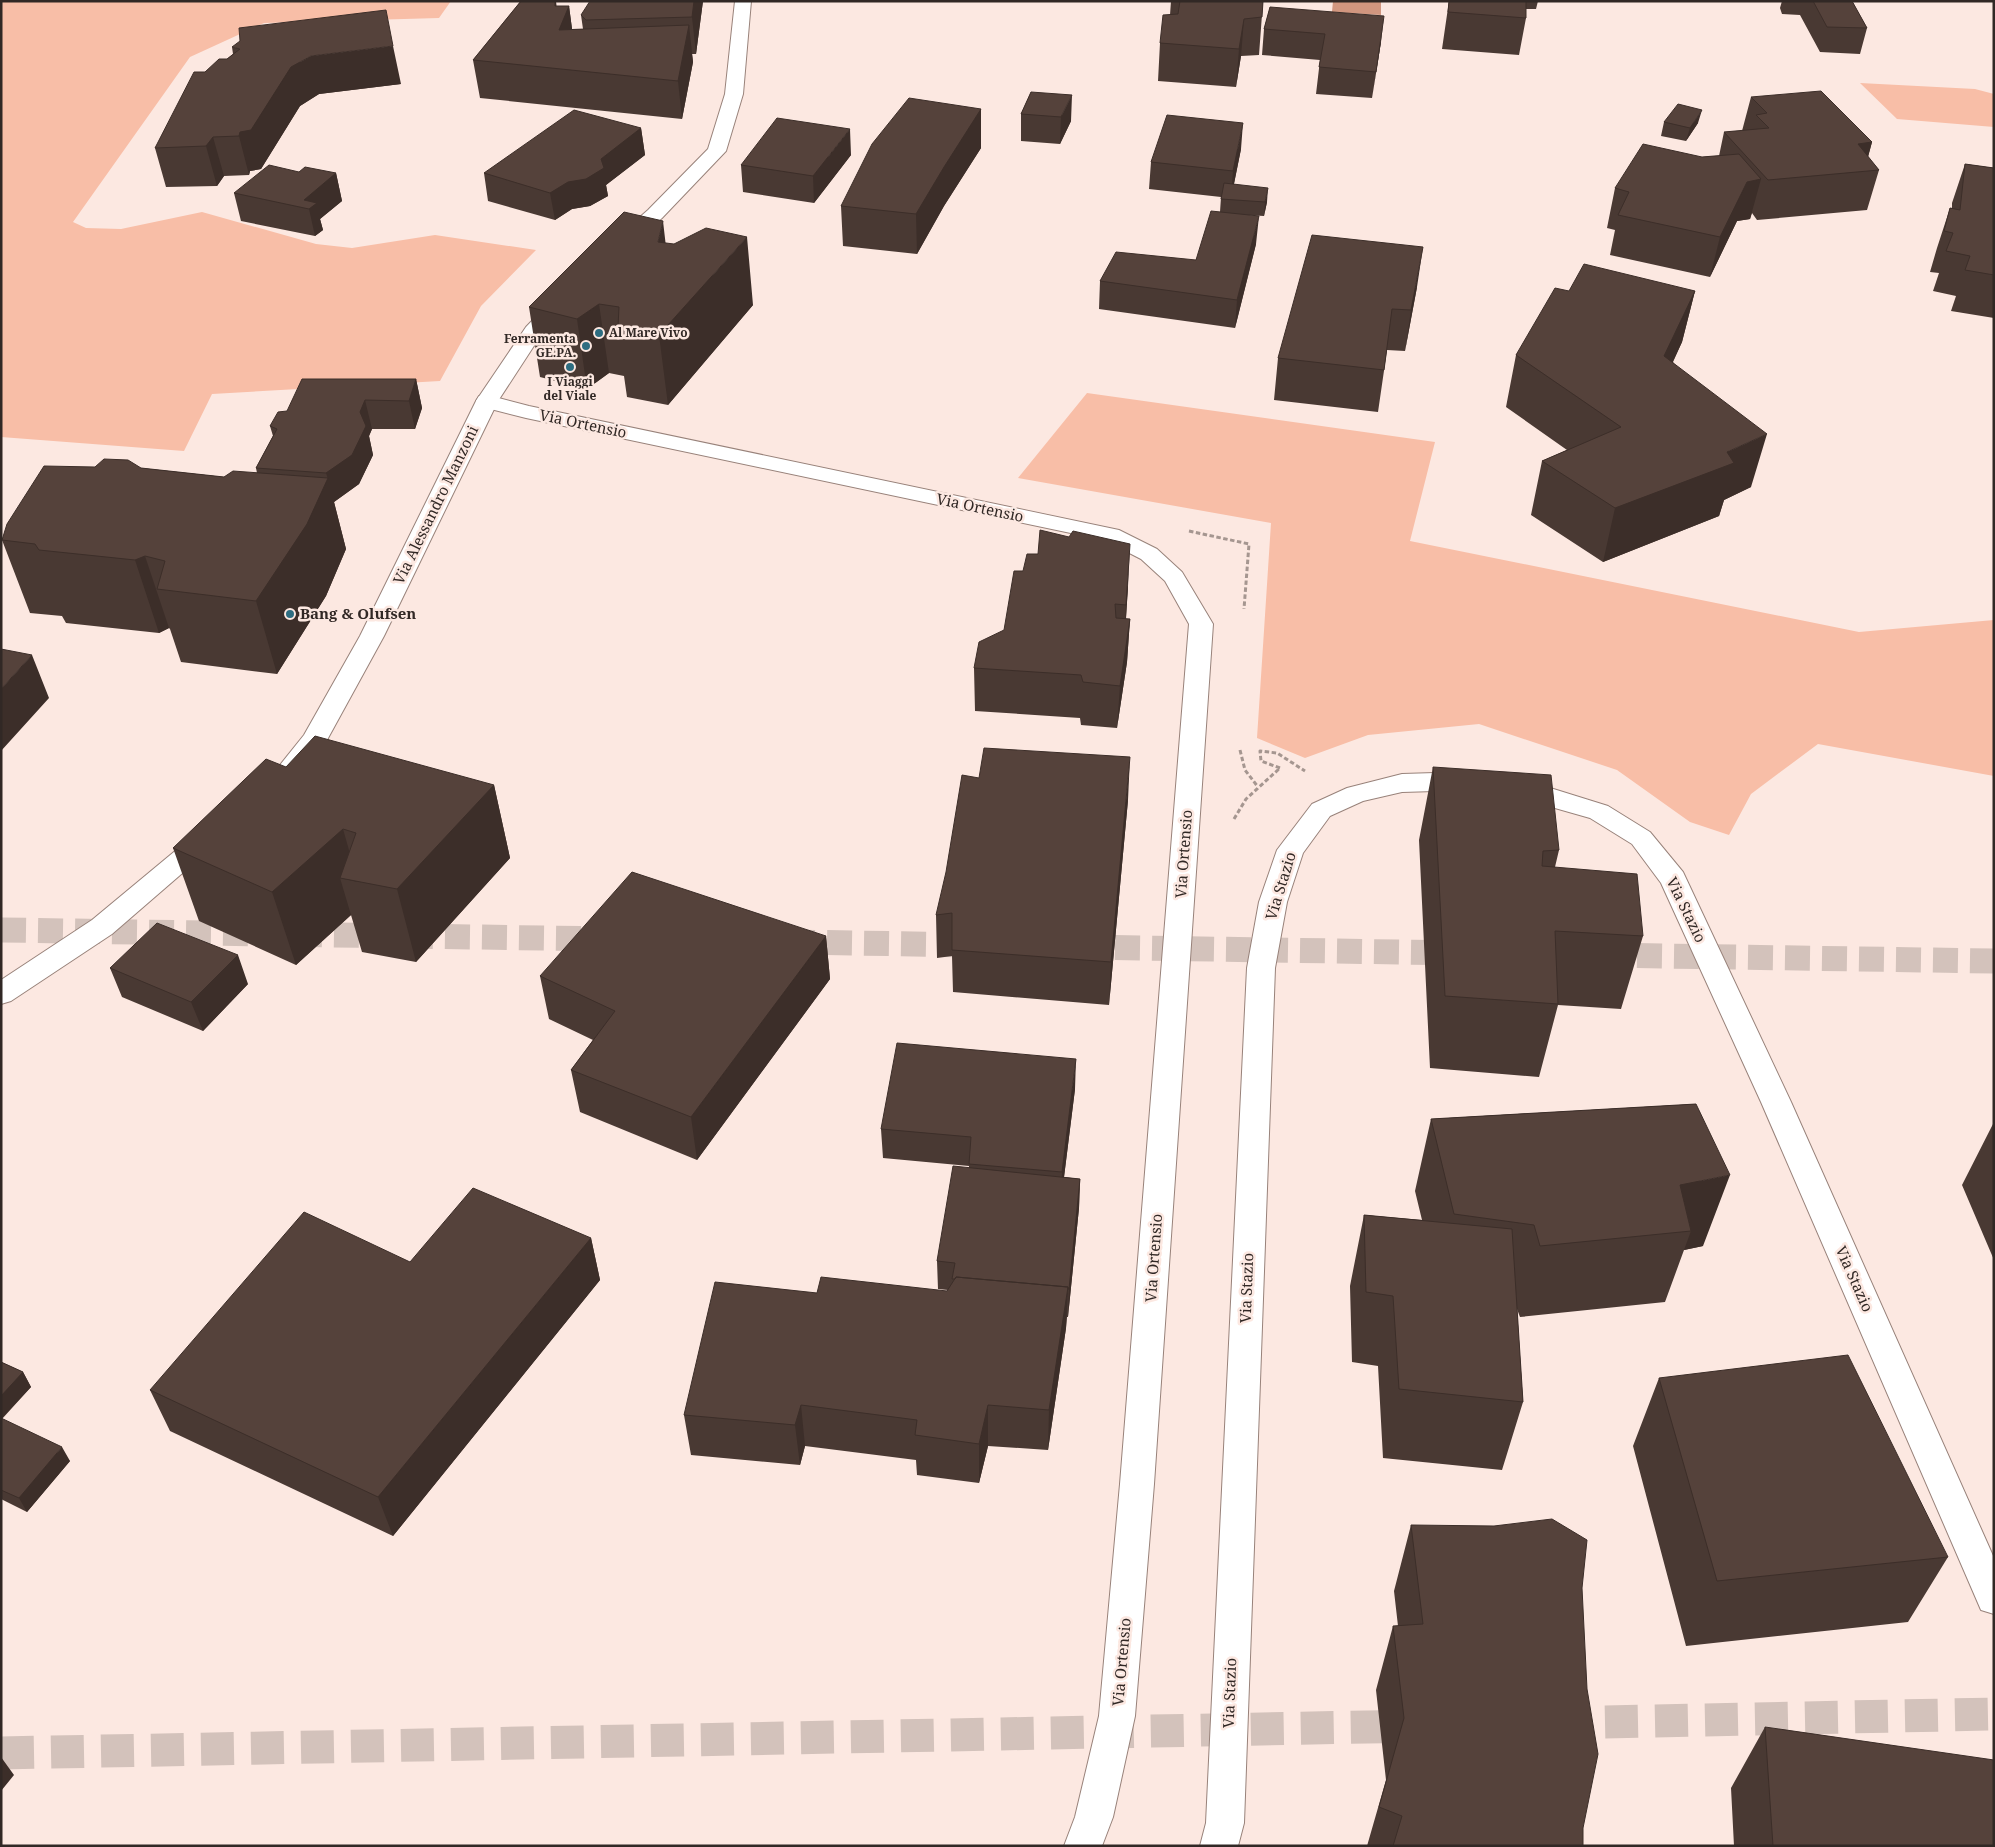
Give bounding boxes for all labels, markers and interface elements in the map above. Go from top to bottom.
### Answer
place label: Al Mare Vivo [609,324,688,341]
marker: Al Mare Vivo [593,327,605,339]
place label: Ferramenta GE.PA. [504,330,576,361]
marker: Ferramenta GE.PA. [580,340,592,352]
marker: I Viaggi del Viale [564,361,576,373]
place label: I Viaggi del Viale [544,373,597,404]
street label: Via Ortensio [538,404,629,442]
street label: Via Alessandro Manzoni [388,422,482,587]
street label: Via Ortensio [935,488,1026,526]
place label: Bang & Olufsen [300,603,416,623]
marker: Bang & Olufsen [284,608,296,620]
street label: Via Ortensio [1170,809,1196,899]
street label: Via Stazio [1260,849,1300,922]
street label: Via Stazio [1663,874,1711,946]
street label: Via Ortensio [1140,1213,1166,1303]
street label: Via Stazio [1831,1242,1878,1315]
street label: Via Stazio [1235,1252,1257,1323]
street label: Via Ortensio [1107,1617,1135,1707]
street label: Via Stazio [1218,1657,1240,1728]

